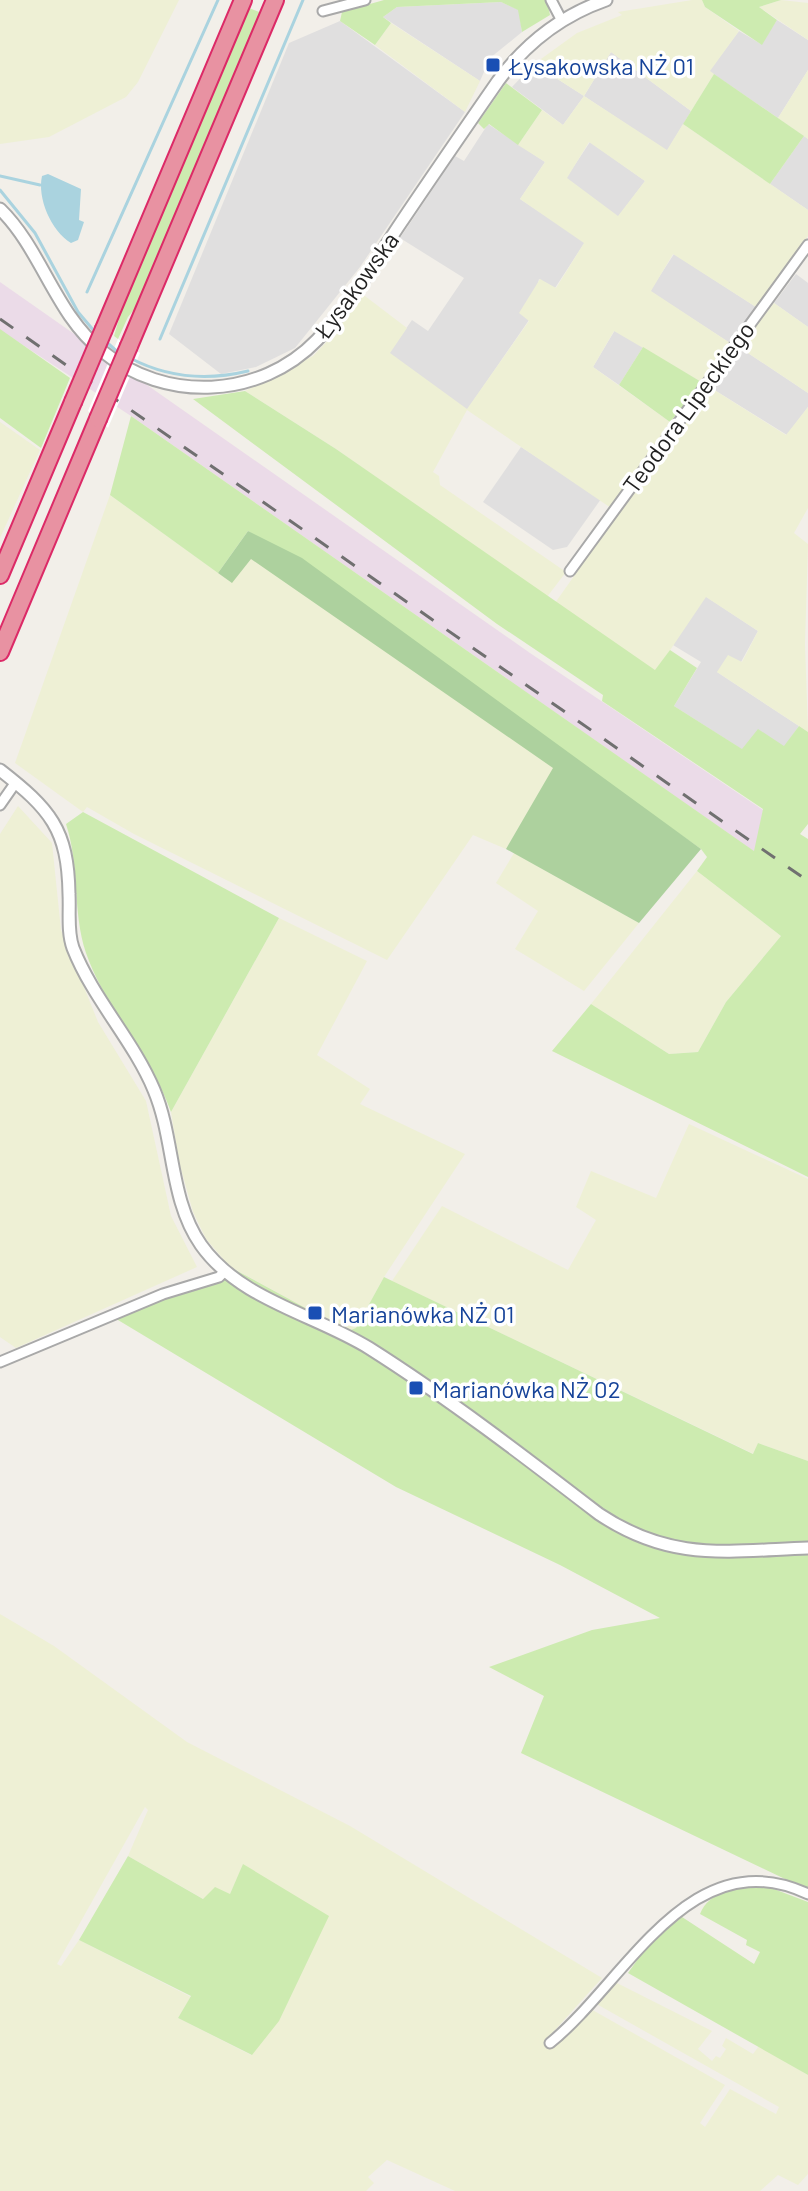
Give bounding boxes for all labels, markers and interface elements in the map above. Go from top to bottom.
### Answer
place label: Łysakowska NŻ 01 [508,51,694,80]
marker: Łysakowska NŻ 01 [484,56,502,74]
street label: Łysakowska [307,226,404,345]
street label: Teodora Lipeckiego [616,316,760,498]
place label: Marianówka NŻ 01 [331,1299,514,1328]
marker: Marianówka NŻ 01 [306,1304,324,1322]
place label: Marianówka NŻ 02 [432,1374,621,1403]
marker: Marianówka NŻ 02 [407,1379,425,1397]

